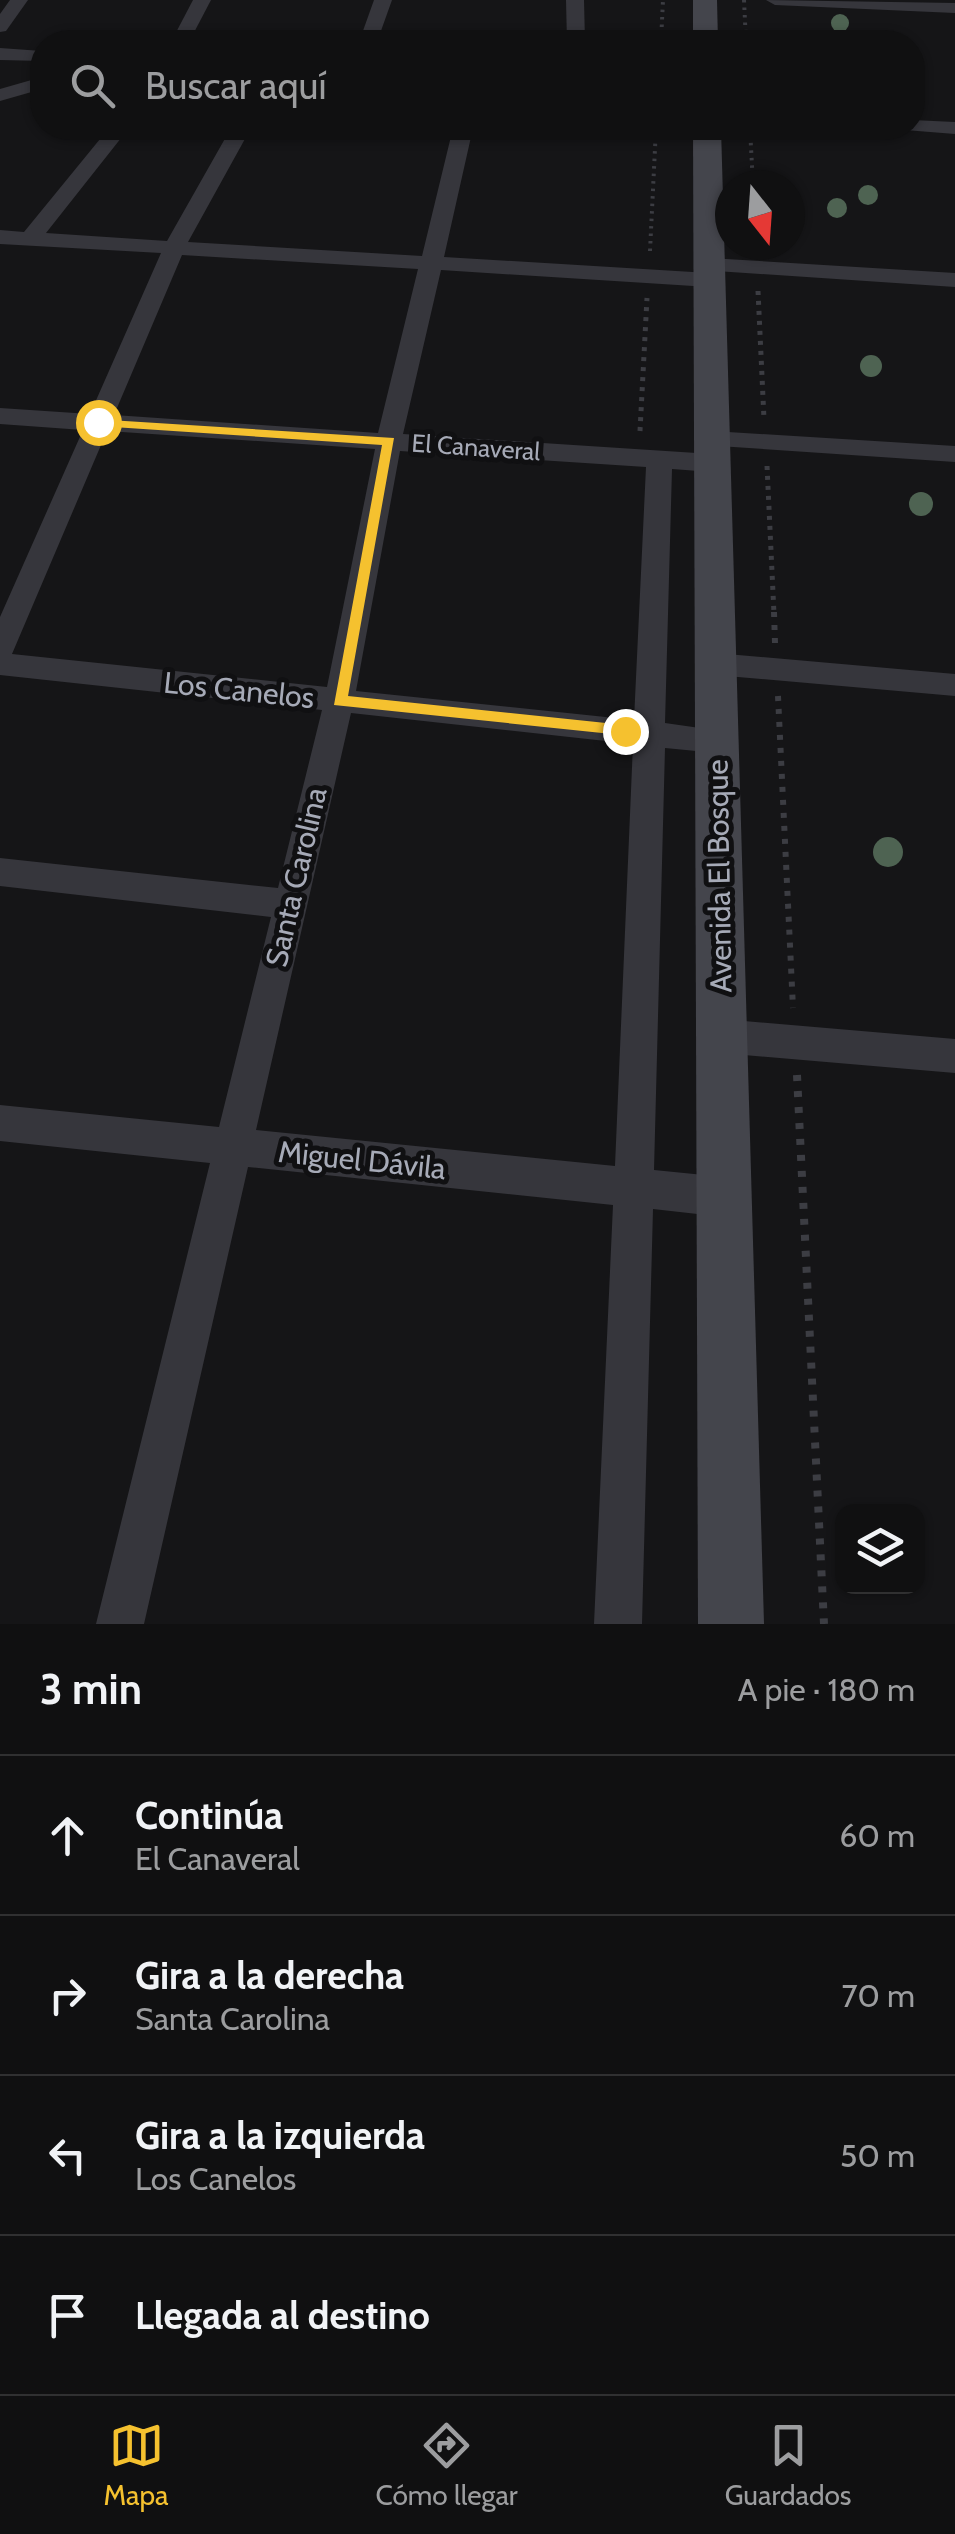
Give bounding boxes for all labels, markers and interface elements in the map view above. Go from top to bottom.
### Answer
search box [30,30,925,140]
icon: search [65,58,120,113]
text: Buscar aquí [145,62,327,109]
north arrow [715,170,805,260]
route start [76,400,122,446]
street label: El Canaveral [411,428,541,466]
street label: Los Canelos [162,664,316,716]
route end [603,709,649,755]
street label: Avenida El Bosque [698,759,740,993]
street label: Santa Carolina [257,783,335,970]
street label: Miguel Dávila [276,1133,448,1187]
map controls [835,1504,925,1594]
button: layers [835,1504,925,1594]
text: 3 min [40,1663,142,1715]
text: A pie · 180 m [738,1670,915,1709]
text: Continúa [135,1792,283,1839]
icon: ahead [40,1808,95,1863]
text: 60 m [839,1816,915,1855]
text: El Canaveral [135,1839,300,1878]
text: Gira a la derecha [135,1952,404,1999]
icon: right [40,1968,95,2023]
text: 70 m [842,1976,915,2015]
text: Santa Carolina [135,1999,330,2038]
text: Gira a la izquierda [135,2112,425,2159]
icon: left [40,2128,95,2183]
text: 50 m [840,2136,915,2175]
text: Los Canelos [135,2159,296,2198]
icon: arrive [40,2288,95,2343]
text: Llegada al destino [135,2292,430,2339]
tab: Mapa [104,2418,169,2512]
tab: Cómo llegar [376,2418,518,2512]
tab: Guardados [725,2418,851,2512]

